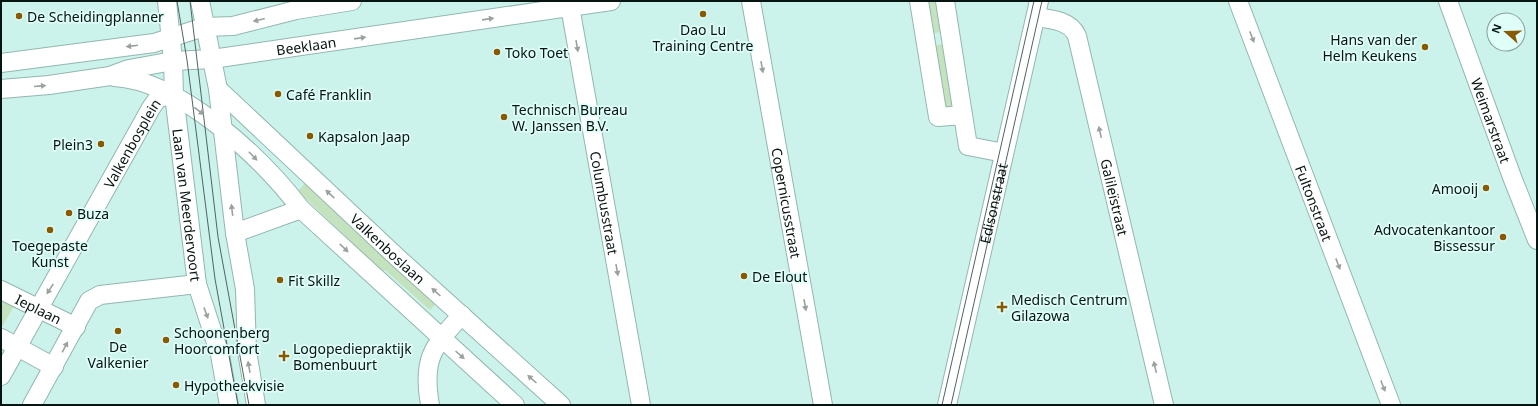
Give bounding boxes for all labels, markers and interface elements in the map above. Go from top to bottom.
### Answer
place label: De Scheidingplanner [27,7,164,26]
marker: Dao Lu Training Centre [698,9,708,19]
marker: De Scheidingplanner [14,11,24,21]
north arrow [1486,12,1526,52]
one-way arrow [482,16,494,22]
one-way arrow [252,17,264,23]
place label: Dao Lu Training Centre [652,20,754,55]
text: N [1488,22,1505,35]
place label: Hans van der Helm Keukens [1322,30,1417,65]
street label: Beeklaan [275,32,337,59]
one-way arrow [1250,32,1256,44]
one-way arrow [353,35,366,41]
one-way arrow [574,40,580,52]
marker: Hans van der Helm Keukens [1420,42,1430,52]
one-way arrow [125,43,138,49]
place label: Toko Toet [505,43,568,62]
marker: Toko Toet [492,47,502,57]
one-way arrow [760,61,766,73]
street label: Weimarstraat [1467,75,1516,165]
one-way arrow [34,83,46,90]
place label: Café Franklin [286,85,372,104]
marker: Café Franklin [273,89,283,99]
street label: Valkenbosplein [99,94,164,191]
place label: Technisch Bureau W. Janssen B.V. [512,100,628,135]
one-way arrow [194,107,205,116]
marker: Technisch Bureau W. Janssen B.V. [499,112,509,122]
one-way arrow [1096,125,1102,138]
street label: Laan van Meerdervoort [169,127,206,282]
place label: Kapsalon Jaap [318,127,410,146]
marker: Kapsalon Jaap [305,131,315,141]
place label: Plein3 [53,135,93,154]
marker: Plein3 [96,139,106,149]
street label: Copernicusstraat [768,146,806,260]
street label: Columbusstraat [586,150,624,256]
one-way arrow [248,151,257,161]
street label: Galileïstraat [1097,157,1133,238]
street label: Edisonstraat [975,161,1011,245]
street label: Fultonstraat [1291,162,1338,244]
place label: Amooij [1432,179,1478,198]
marker: Amooij [1481,183,1491,193]
one-way arrow [325,189,335,199]
place label: Buza [77,204,109,223]
one-way arrow [229,204,235,216]
marker: Buza [64,208,74,218]
street label: Valkenboslaan [347,209,429,288]
place label: Advocatenkantoor Bissessur [1374,220,1495,255]
marker: Toegepaste Kunst [45,225,55,235]
marker: Advocatenkantoor Bissessur [1498,232,1508,242]
place label: Toegepaste Kunst [12,236,88,271]
one-way arrow [338,244,349,253]
one-way arrow [1335,258,1341,270]
one-way arrow [614,264,620,276]
place label: De Elout [752,267,807,286]
place label: Fit Skillz [288,271,341,290]
marker: De Elout [739,271,749,281]
marker: Fit Skillz [275,275,285,285]
one-way arrow [46,284,54,294]
one-way arrow [431,287,441,296]
street label: Ieplaan [12,289,65,328]
place label: Medisch Centrum Gilazowa [1011,290,1128,325]
one-way arrow [803,299,809,311]
marker: Medisch Centrum Gilazowa [996,301,1008,313]
one-way arrow [204,307,210,319]
place label: Schoonenberg Hoorcomfort [174,323,270,358]
marker: De Valkenier [113,326,123,336]
marker: Schoonenberg Hoorcomfort [161,335,171,345]
place label: De Valkenier [88,337,149,372]
place label: Logopediepraktijk Bomenbuurt [293,339,412,374]
one-way arrow [62,341,68,352]
marker: Logopediepraktijk Bomenbuurt [278,350,290,362]
one-way arrow [455,350,465,360]
one-way arrow [246,361,252,373]
one-way arrow [1152,361,1158,373]
one-way arrow [527,374,537,384]
place label: Hypotheekvisie [184,376,285,395]
marker: Hypotheekvisie [171,380,181,390]
one-way arrow [1381,380,1387,392]

